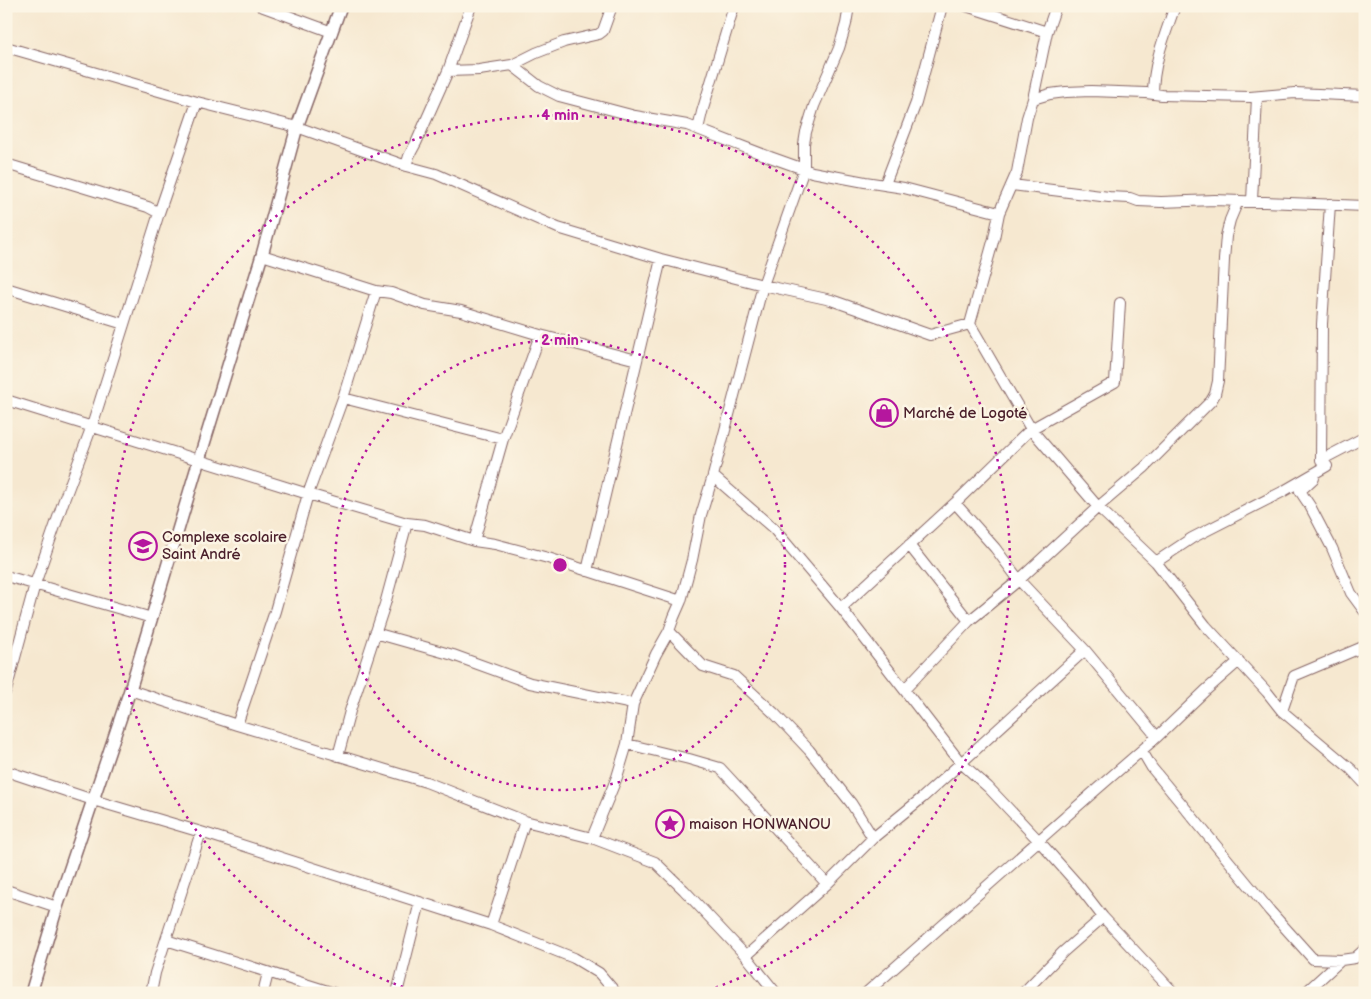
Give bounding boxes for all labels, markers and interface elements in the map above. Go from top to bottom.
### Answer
text: 4 min [541,106,579,125]
text: 2 min [541,331,579,350]
shop icon: Marché de Logoté [869,398,899,428]
place label: Marché de Logoté [903,404,1027,423]
place label: Complexe scolaire Saint André [162,528,287,564]
school or university icon: Complexe scolaire Saint André [128,531,158,561]
centre of rings [551,556,569,574]
place icon: maison HONWANOU [655,809,685,839]
place label: maison HONWANOU [689,815,831,834]

